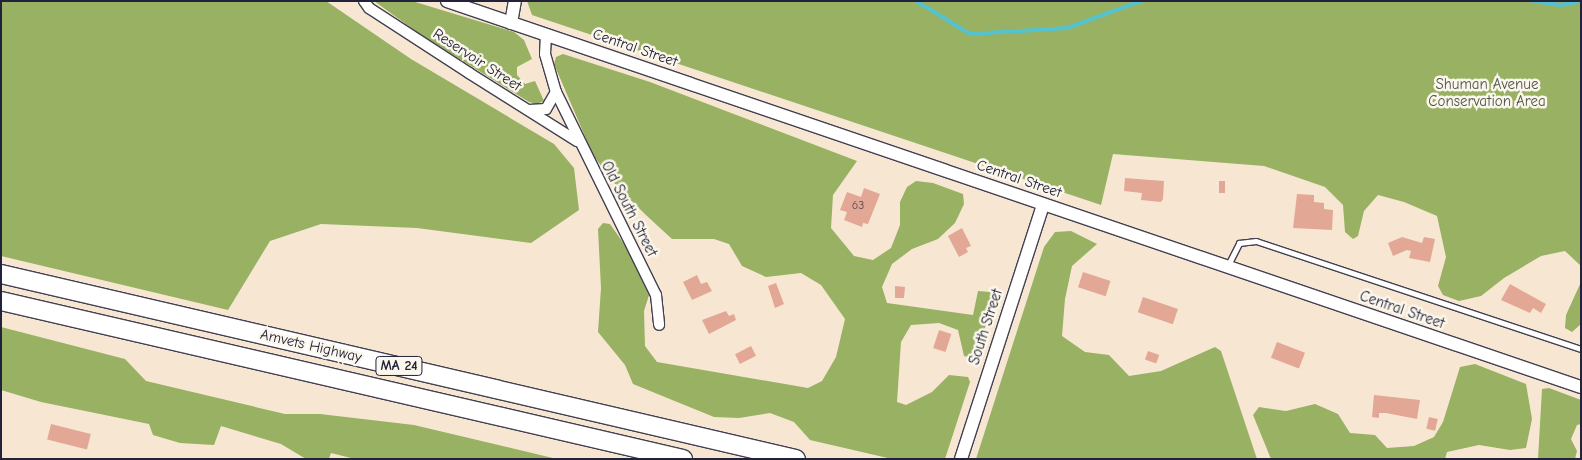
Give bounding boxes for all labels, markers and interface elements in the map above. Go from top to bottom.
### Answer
street label: Reservoir Street [429,25,525,95]
street label: Central Street [590,25,680,71]
park label: Shuman Avenue Conservation Area [1428,75,1546,110]
street label: Central Street [974,156,1064,202]
street label: Old South Street [597,158,661,260]
house number: 63 [852,199,864,213]
street label: South Street [965,287,1007,367]
street label: Central Street [1357,287,1447,333]
street label: Amvets Highway [259,326,363,366]
road number: MA 24 [375,354,423,378]

